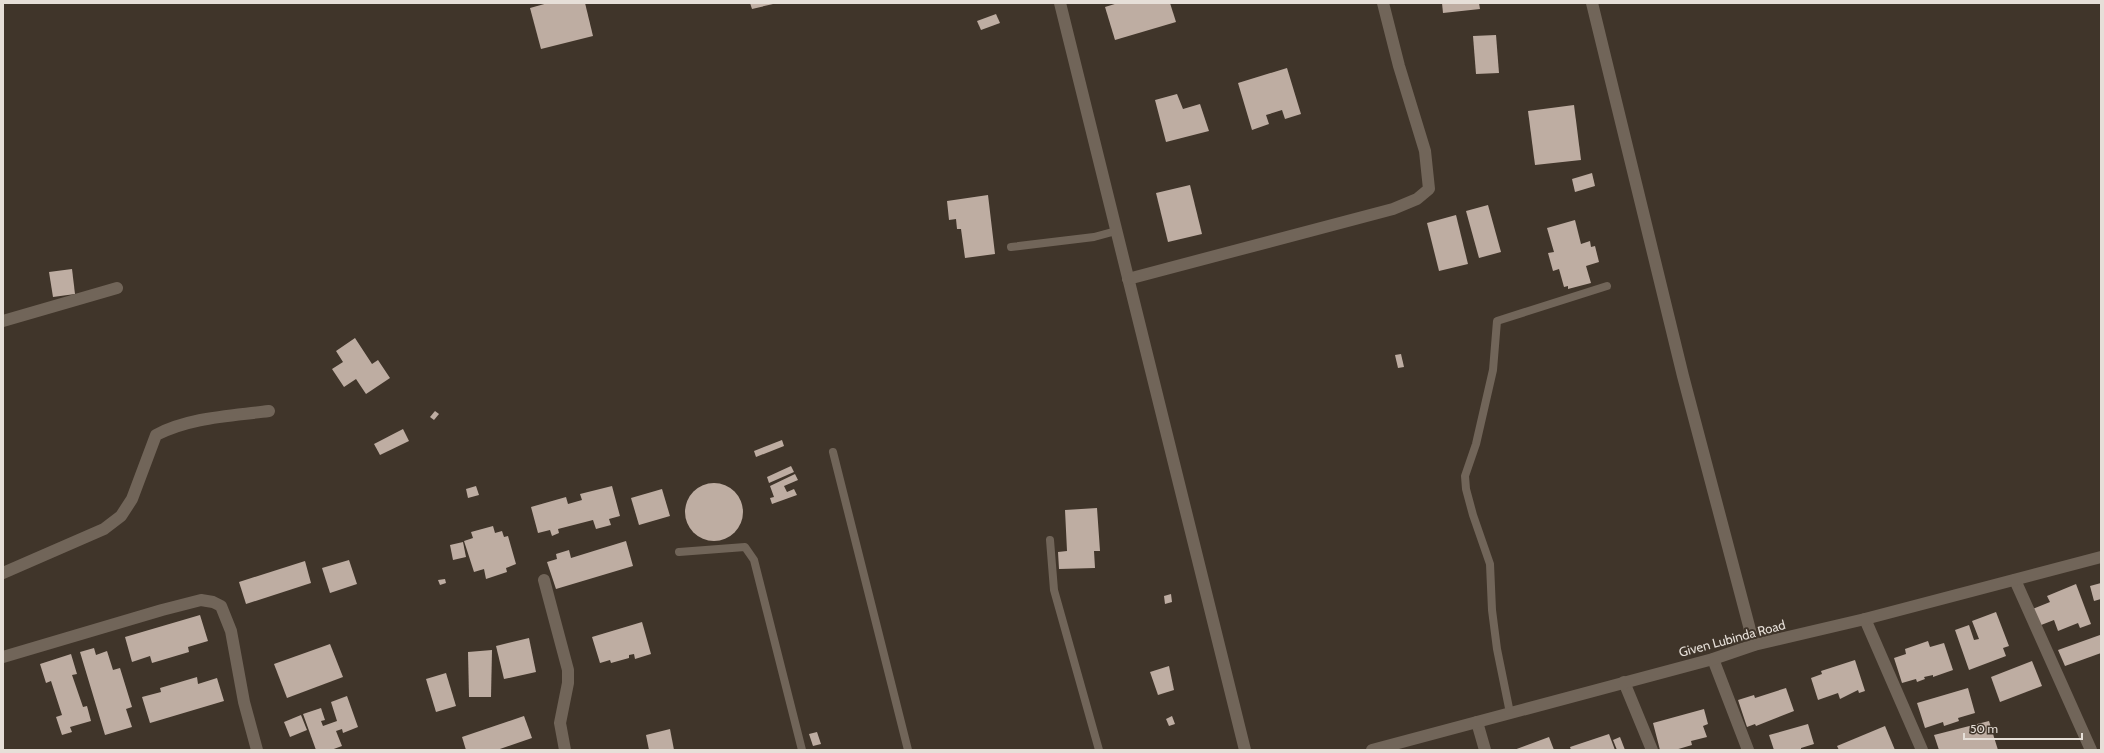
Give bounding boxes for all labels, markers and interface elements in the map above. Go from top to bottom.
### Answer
street label: Given Lubinda Road [1677,616,1787,660]
scale bar [1964,715,2082,741]
text: 50 m [1970,721,1998,736]

